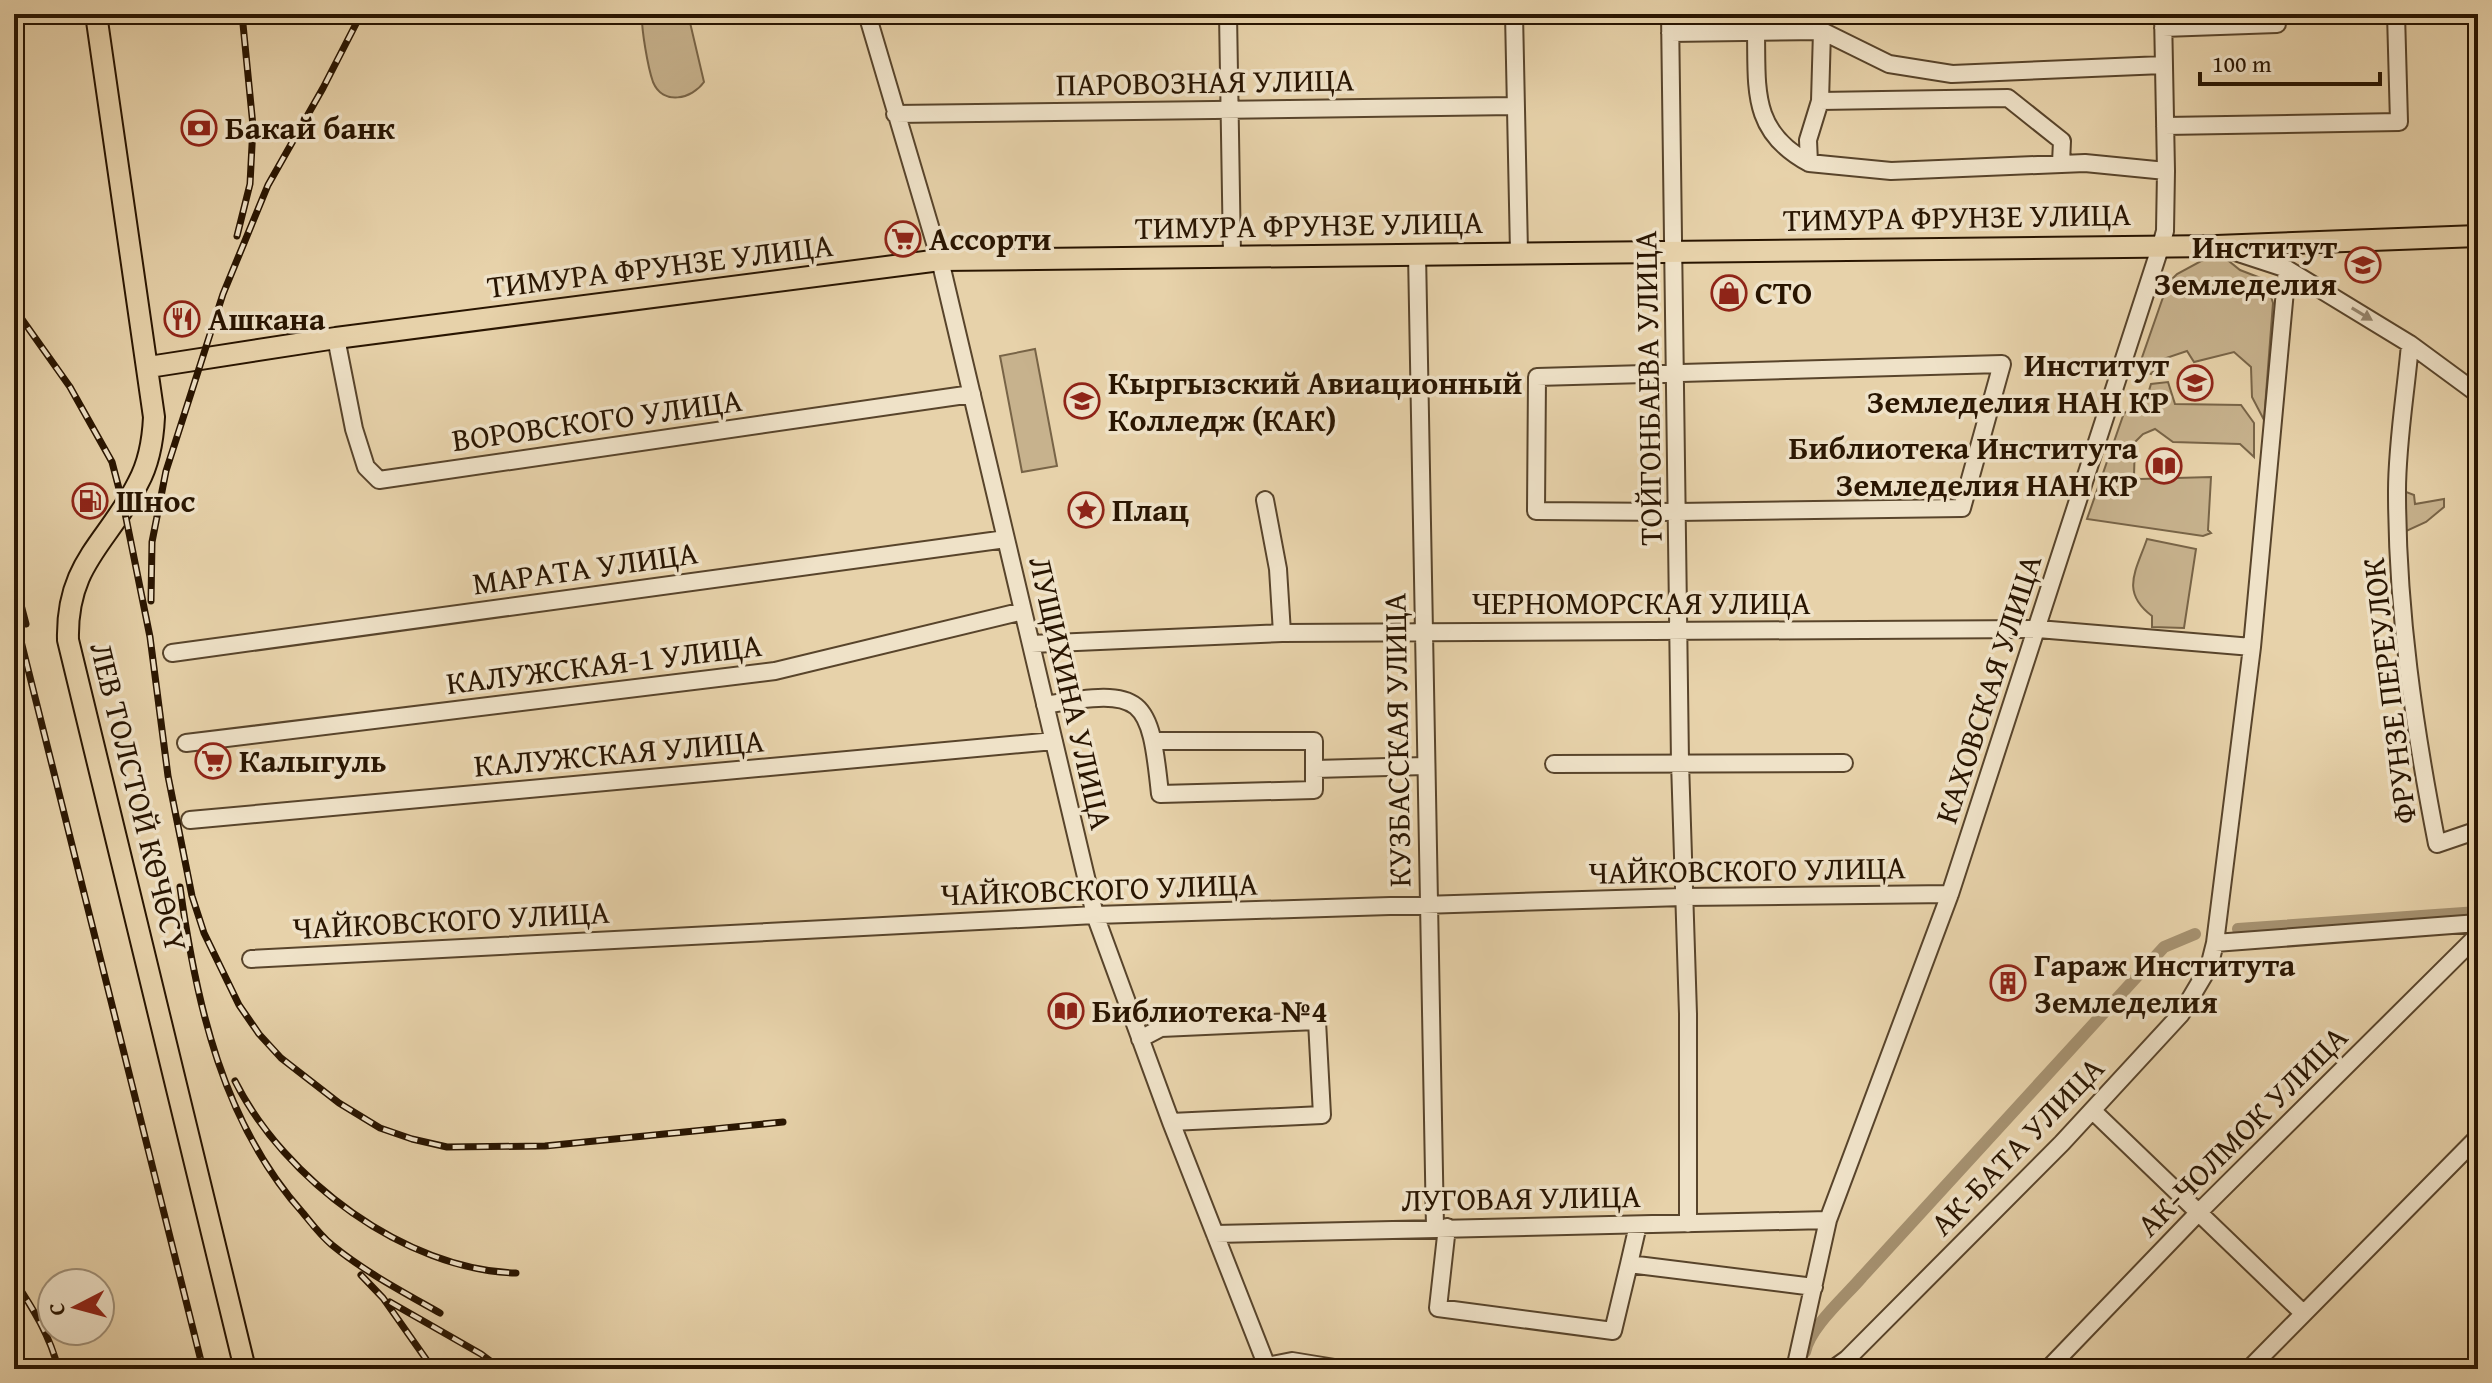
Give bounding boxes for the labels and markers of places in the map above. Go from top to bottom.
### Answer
place label: Бакай банк [225,104,396,151]
bank icon: Бакай банк [180,109,218,147]
place label: Ассорти [929,215,1051,262]
supermarket icon: Ассорти [884,220,922,258]
place label: Институт Земледелия [2153,223,2338,307]
school or university icon: Институт Земледелия [2344,246,2382,284]
place label: СТО [1755,269,1812,316]
shop icon: СТО [1710,274,1748,312]
place label: Ашкана [208,295,326,342]
restaurant icon: Ашкана [163,300,201,338]
place label: Институт Земледелия НАН КР [1866,341,2170,425]
place label: Кыргызский Авиационный Колледж (КАК) [1108,359,1522,443]
school or university icon: Институт Земледелия НАН КР [2176,364,2214,402]
school or university icon: Кыргызский Авиационный Колледж (КАК) [1063,382,1101,420]
place label: Библиотека Института Земледелия НАН КР [1789,424,2139,508]
library icon: Библиотека Института Земледелия НАН КР [2145,447,2183,485]
place label: Шнос [116,477,195,524]
fuel station icon: Шнос [71,482,109,520]
place label: Плац [1112,486,1189,533]
place icon: Плац [1067,491,1105,529]
place label: Калыгуль [239,737,387,784]
supermarket icon: Калыгуль [194,742,232,780]
place label: Гараж Института Земледелия [2034,941,2296,1025]
building icon: Гараж Института Земледелия [1989,964,2027,1002]
place label: Библиотека №4 [1092,987,1328,1034]
library icon: Библиотека №4 [1047,992,1085,1030]

